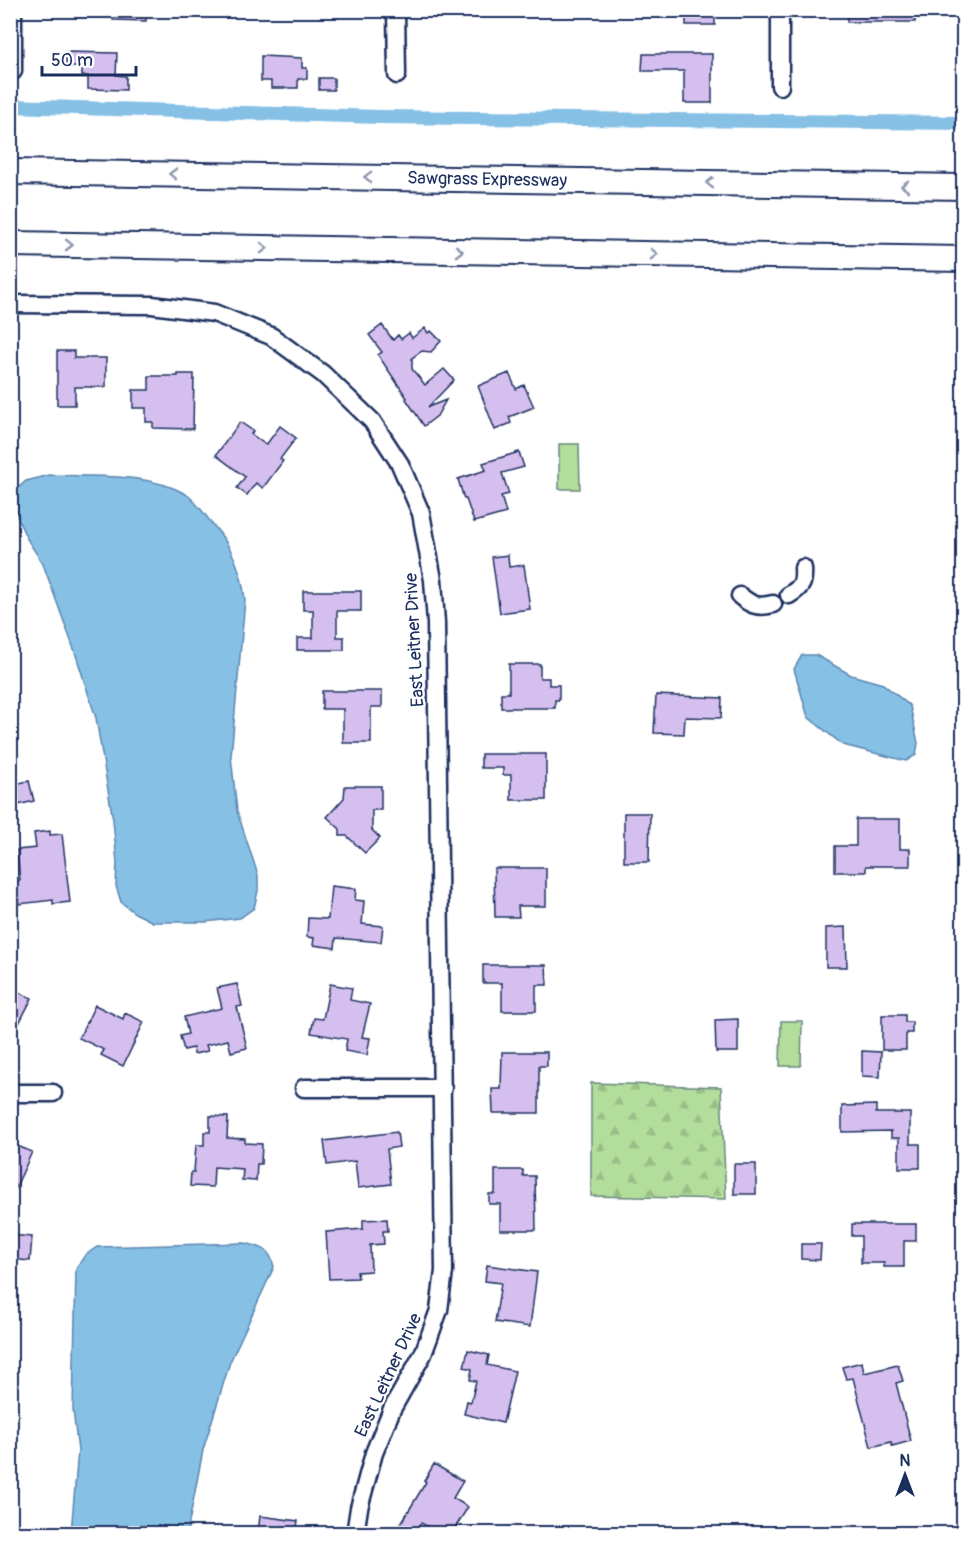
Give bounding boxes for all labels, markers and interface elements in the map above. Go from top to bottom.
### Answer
scale bar [42,39,136,77]
text: 50 m [51,49,93,72]
street label: Sawgrass Expressway [407,167,568,192]
one-way arrow [169,168,178,180]
one-way arrow [364,171,373,183]
one-way arrow [706,176,715,189]
one-way arrow [901,179,910,192]
one-way arrow [64,239,73,251]
one-way arrow [259,242,268,254]
one-way arrow [454,245,463,257]
one-way arrow [649,248,658,260]
street label: East Leitner Drive [399,572,429,708]
street label: East Leitner Drive [350,1309,427,1441]
north arrow [875,1445,935,1505]
text: N [900,1451,911,1471]

